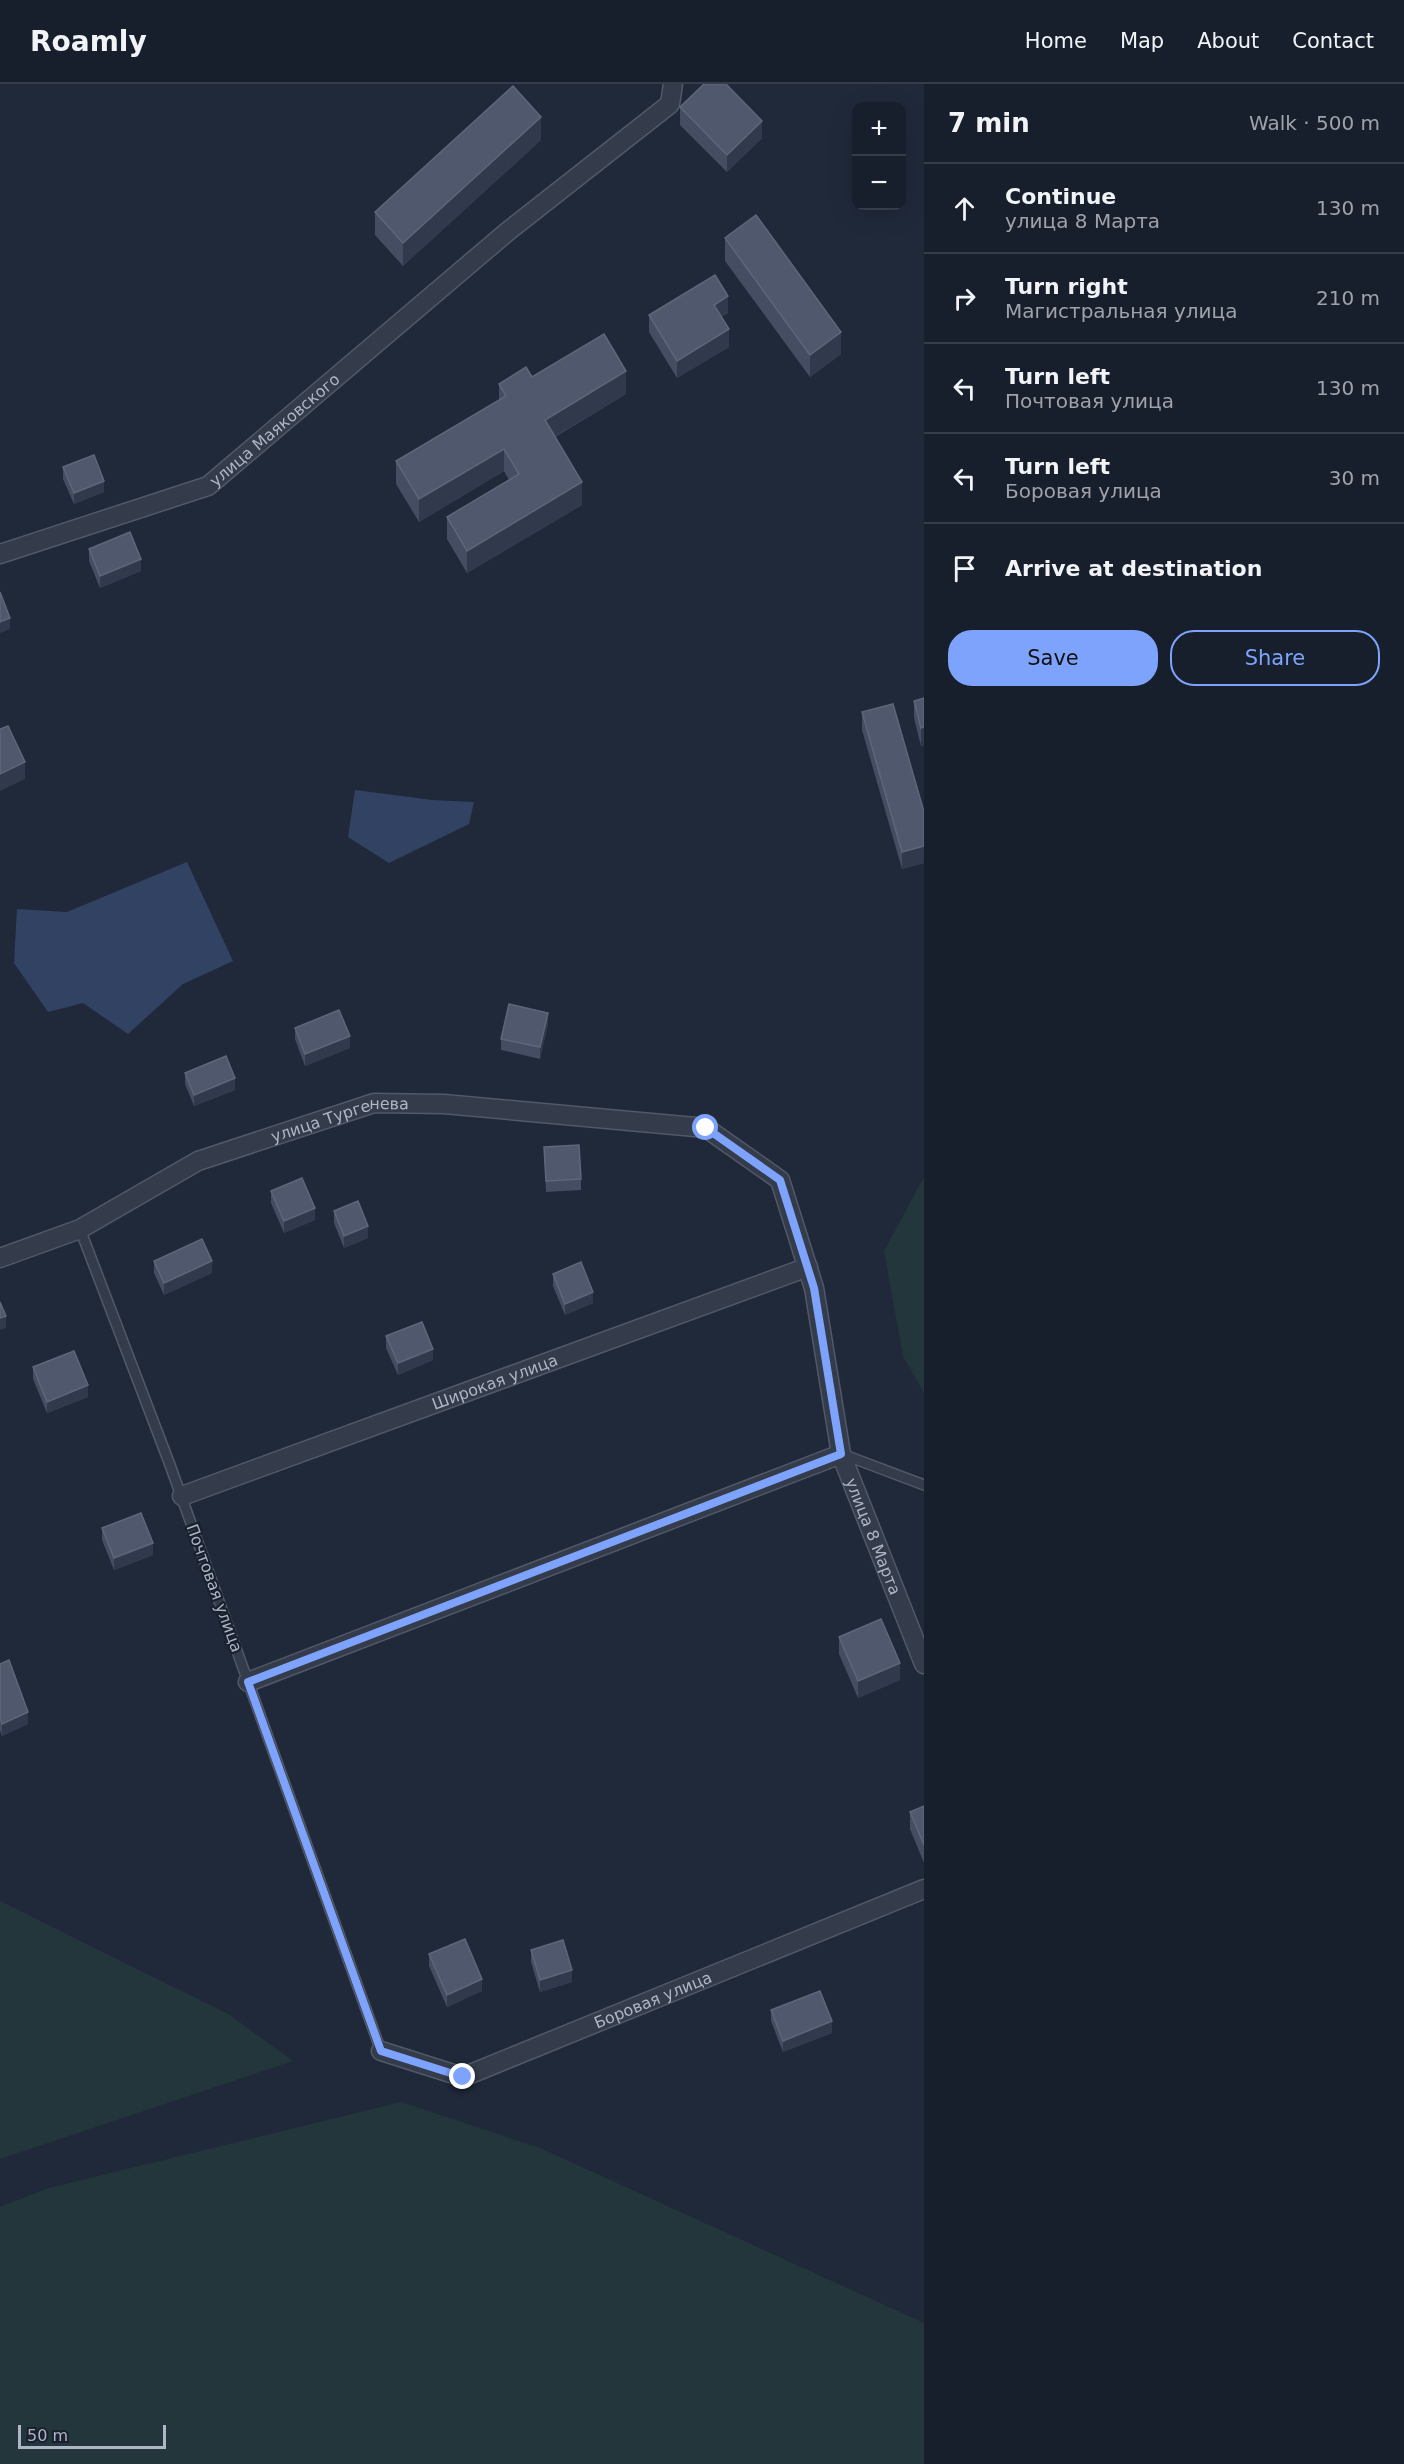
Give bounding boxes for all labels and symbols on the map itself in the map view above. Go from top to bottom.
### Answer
street label: улица Маяковского [206,369,344,490]
street label: улица Тургенева [268,1094,409,1146]
route start [692,1114,718,1140]
street label: Широкая улица [429,1350,560,1414]
street label: улица 8 Марта [841,1475,905,1598]
street label: Почтовая улица [182,1521,247,1655]
street label: Боровая улица [591,1968,715,2033]
route end [449,2063,475,2089]
scale bar [18,2422,166,2450]

